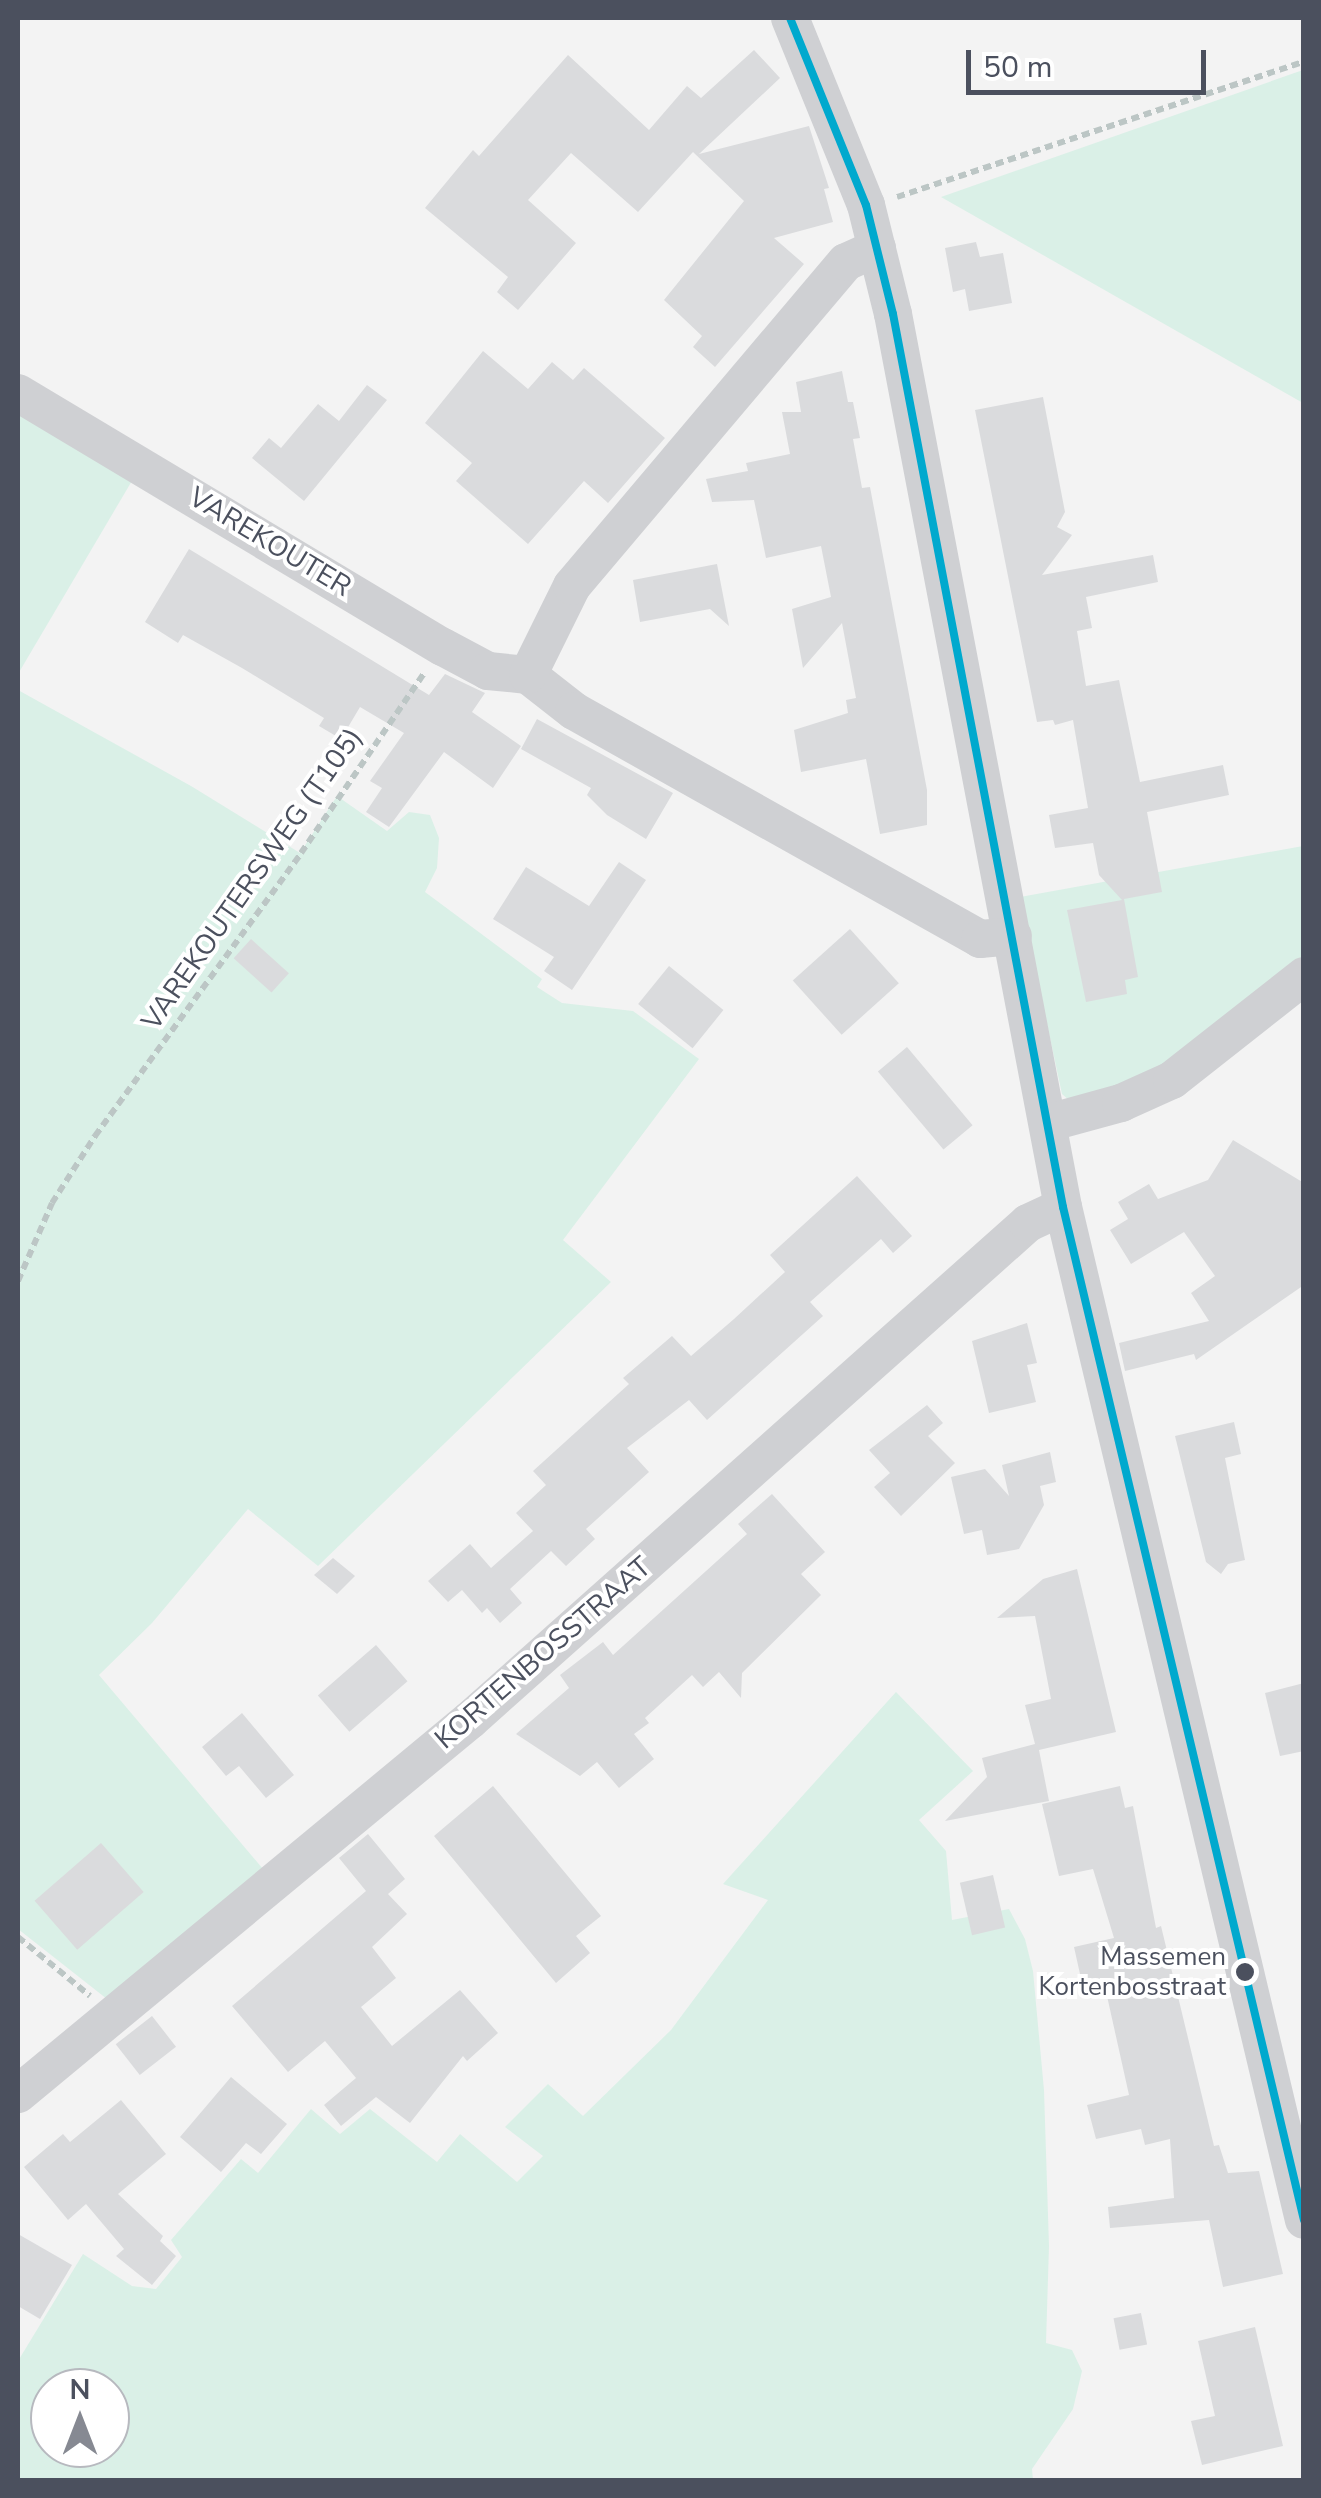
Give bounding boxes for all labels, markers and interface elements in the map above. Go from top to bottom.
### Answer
scale bar [971,30,1211,92]
text: 50 m [983,47,1052,88]
street label: VAREKOUTER [183,480,357,604]
street label: VAREKOUTERSWEG (T105) [135,721,369,1037]
street label: KORTENBOSSTRAAT [428,1550,658,1756]
place label: Massemen Kortenbosstraat [1039,1941,1226,2002]
marker: Massemen Kortenbosstraat [1235,1962,1255,1982]
north arrow [30,2368,130,2468]
text: N [70,2371,90,2409]

